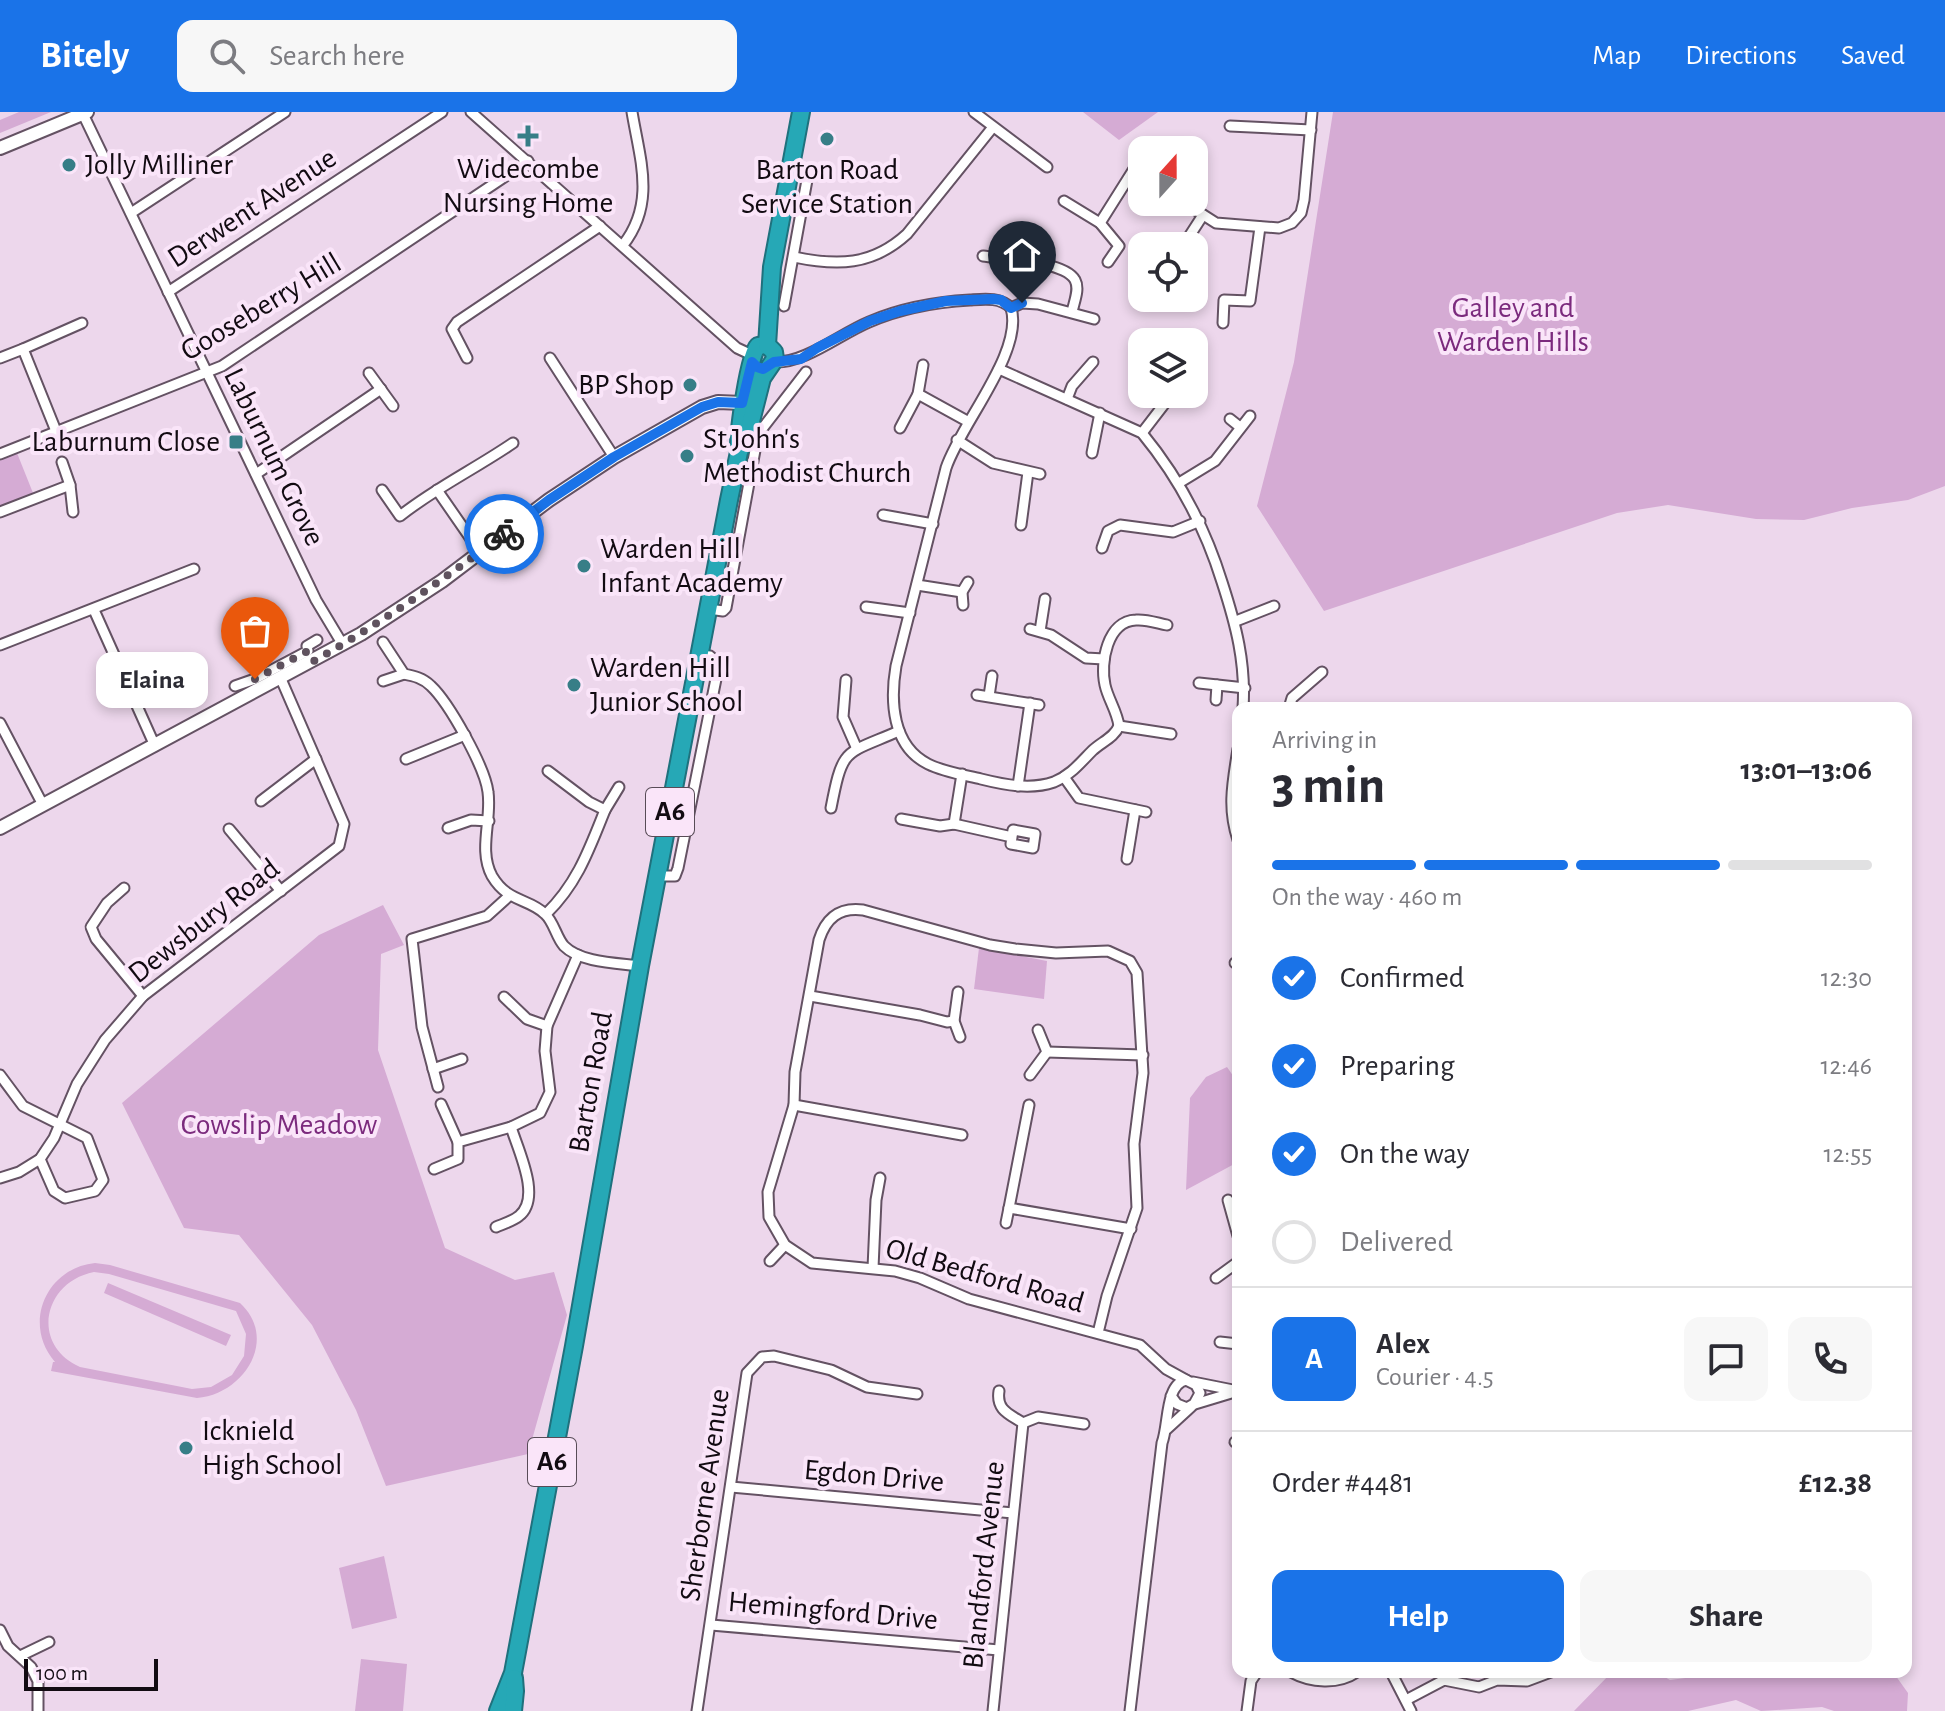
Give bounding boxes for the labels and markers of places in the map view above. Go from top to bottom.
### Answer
marker: Widecombe Nursing Home [517,125,539,147]
marker: Barton Road Service Station [818,130,836,148]
place label: Jolly Milliner [85,150,233,180]
place label: Widecombe Nursing Home [443,154,613,218]
place label: Barton Road Service Station [741,155,913,219]
marker: Jolly Milliner [60,156,78,174]
pin [988,221,1056,303]
place label: BP Shop [578,370,674,400]
marker: BP Shop [681,376,699,394]
place label: St John's Methodist Church [703,424,911,488]
place label: Laburnum Close [31,427,220,457]
marker: Laburnum Close [227,433,245,451]
marker: St John's Methodist Church [678,447,696,465]
place label: Warden Hill Infant Academy [600,534,783,598]
marker: Warden Hill Infant Academy [575,557,593,575]
pin [221,597,289,679]
callout: Elaina [95,651,207,707]
place label: Warden Hill Junior School [590,653,743,717]
marker: Warden Hill Junior School [565,676,583,694]
place label: Icknield High School [202,1416,343,1480]
marker: Icknield High School [177,1439,195,1457]

